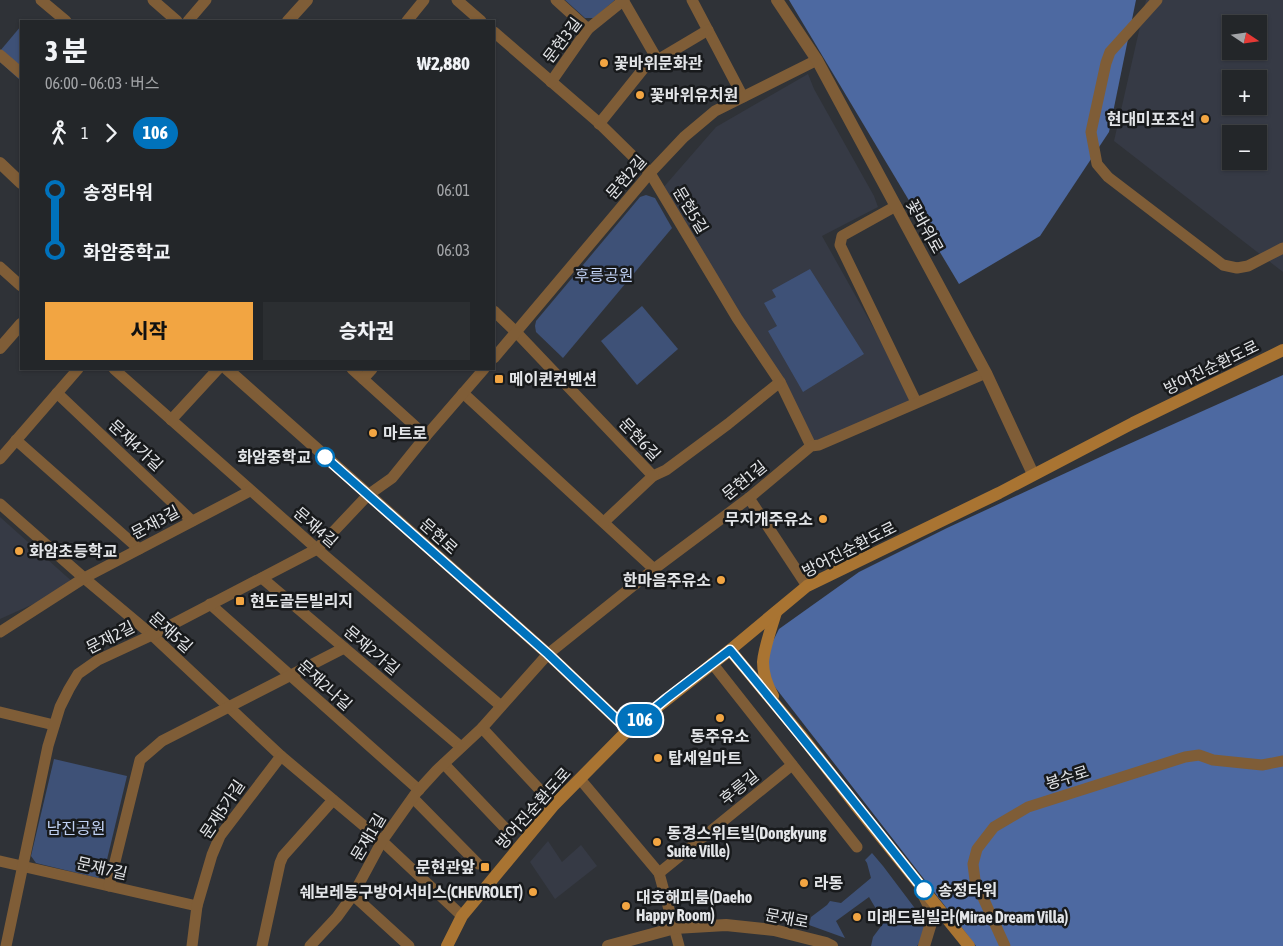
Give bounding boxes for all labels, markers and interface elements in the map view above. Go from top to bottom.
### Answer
street label: 문현3길 [539,14,585,66]
north arrow [1222,15,1268,60]
map controls [1222,15,1267,170]
text: 3 분 [45,35,88,67]
text: ₩2,880 [417,52,470,74]
place label: 꽃바위문화관 [614,54,703,72]
marker: 꽃바위문화관 [598,57,610,69]
button: + [1222,70,1267,115]
text: 06:00 – 06:03 · 버스 [45,74,160,92]
place label: 꽃바위유치원 [650,86,738,104]
marker: 꽃바위유치원 [634,89,646,101]
place label: 현대미포조선 [1107,110,1195,128]
marker: 현대미포조선 [1199,113,1211,125]
icon: walk [45,119,73,147]
icon: forward [97,119,125,147]
text: 106 [143,122,168,143]
text: 1 [81,124,89,142]
button: − [1222,125,1267,170]
street label: 문현2길 [602,152,650,202]
text: 송정타워 [83,181,153,203]
text: 06:01 [437,181,470,199]
street label: 문현5길 [670,183,712,237]
street label: 꽃바위로 [903,196,947,256]
text: 화암중학교 [83,241,170,263]
text: 06:03 [437,241,470,259]
park label: 후릉공원 [575,266,633,284]
button: 시작 [45,302,253,360]
button: 승차권 [263,302,470,360]
street label: 방어진순환도로 [1161,336,1261,398]
place label: 메이퀸컨벤션 [509,370,597,388]
marker: 메이퀸컨벤션 [493,373,505,385]
street label: 문현6길 [616,414,664,464]
street label: 문재4가길 [106,416,166,474]
place label: 마트로 [383,424,427,442]
marker: 마트로 [367,427,379,439]
marker: 화암중학교 [315,447,335,467]
place label: 화암중학교 [237,448,311,466]
street label: 문현1길 [718,457,770,503]
street label: 문재3길 [128,502,182,542]
street label: 문재4길 [291,503,341,551]
place label: 무지개주유소 [725,510,813,528]
marker: 무지개주유소 [817,513,829,525]
street label: 문현로 [417,515,462,558]
street label: 방어진순환도로 [799,517,899,580]
place label: 화암초등학교 [29,542,118,560]
marker: 화암초등학교 [13,545,25,557]
place label: 한마음주유소 [623,571,711,589]
marker: 한마음주유소 [715,574,727,586]
place label: 현도골든빌리지 [250,592,353,610]
marker: 현도골든빌리지 [234,595,246,607]
street label: 문재5길 [146,608,196,656]
street label: 문재2길 [83,617,137,657]
street label: 문재2가길 [341,622,403,678]
street label: 문재2나길 [294,656,356,714]
line badge: 106 [611,704,669,736]
text: 106 [627,709,653,730]
marker: 동주유소 [714,712,726,724]
place label: 동주유소 [691,727,750,745]
place label: 탑세일마트 [668,749,742,767]
marker: 탑세일마트 [652,752,664,764]
street label: 봉수로 [1043,762,1091,792]
street label: 방어진순환도로 [492,763,574,852]
street label: 후릉길 [716,766,762,808]
street label: 문재5가길 [196,776,248,842]
street label: 문재1길 [347,810,389,864]
park label: 남진공원 [47,819,105,837]
place label: 동경스위트빌(Dongkyung Suite Ville) [667,824,826,860]
marker: 동경스위트빌(Dongkyung Suite Ville) [651,836,663,848]
street label: 문재7길 [75,853,129,883]
place label: 문현관앞 [416,858,475,876]
marker: 문현관앞 [479,861,491,873]
place label: 라동 [814,874,843,892]
marker: 라동 [798,877,810,889]
marker: 송정타워 [914,880,934,900]
place label: 송정타워 [938,881,997,899]
place label: 쉐보레동구방어서비스(CHEVROLET) [300,883,523,901]
marker: 쉐보레동구방어서비스(CHEVROLET) [527,886,539,898]
place label: 대호해피룸(Daeho Happy Room) [636,888,753,924]
marker: 대호해피룸(Daeho Happy Room) [620,900,632,912]
street label: 문재로 [764,905,811,931]
place label: 미래드림빌라(Mirae Dream Villa) [867,908,1068,926]
marker: 미래드림빌라(Mirae Dream Villa) [851,911,863,923]

